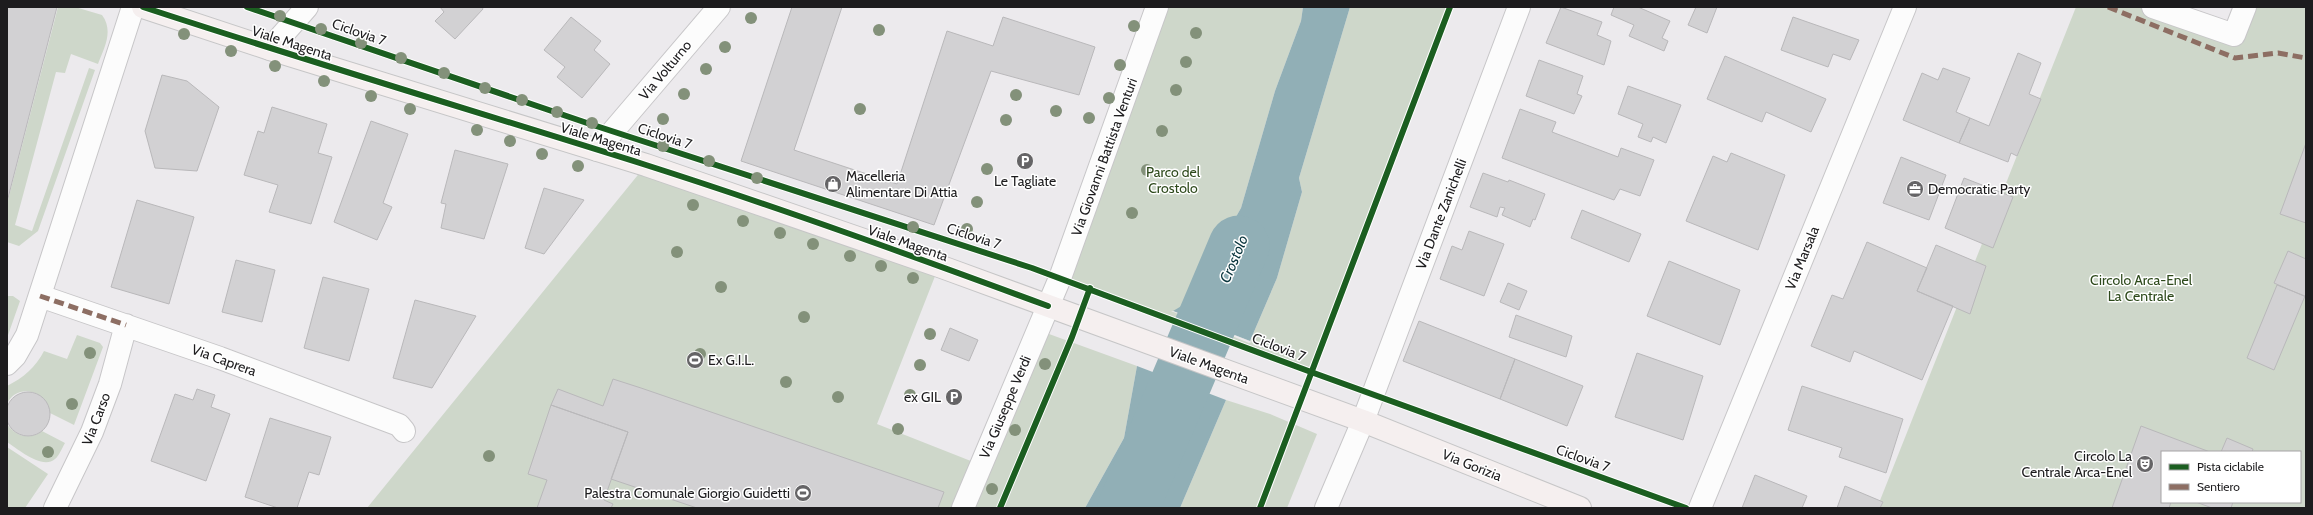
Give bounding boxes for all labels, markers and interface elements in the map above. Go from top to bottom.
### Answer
street label: Ciclovia 7 [330,14,388,50]
street label: Viale Magenta [249,22,335,65]
street label: Via Volturno [635,36,695,104]
street label: Via Giovanni Battista Venturi [1067,75,1141,239]
street label: Viale Magenta [558,118,644,160]
street label: Ciclovia 7 [636,119,694,153]
parking icon: Le Tagliate [1015,151,1035,171]
street label: Via Dante Zanichelli [1412,156,1470,272]
park label: Parco del Crostolo [1146,163,1201,197]
place label: Macelleria Alimentare Di Attia [846,167,958,201]
place label: Le Tagliate [994,172,1056,190]
shop icon: Macelleria Alimentare Di Attia [823,174,843,194]
office icon: Democratic Party [1905,179,1925,199]
place label: Democratic Party [1928,180,2030,198]
street label: Ciclovia 7 [945,219,1003,253]
street label: Viale Magenta [865,221,951,265]
street label: Via Marsala [1781,223,1823,292]
water label: Crostolo [1216,232,1252,285]
park label: Circolo Arca-Enel La Centrale [2090,271,2193,305]
street label: Ciclovia 7 [1250,329,1308,365]
street label: Via Caprera [189,340,259,380]
street label: Viale Magenta [1167,342,1252,388]
sports icon: Ex G.I.L. [685,350,705,370]
place label: Ex G.I.L. [708,351,754,369]
street label: Via Giuseppe Verdi [975,353,1035,461]
parking icon: ex GIL [944,387,964,407]
place label: ex GIL [904,388,941,406]
street label: Via Carso [78,390,114,448]
street label: Ciclovia 7 [1554,440,1612,476]
street label: Via Gorizia [1440,445,1505,485]
place label: Circolo La Centrale Arca-Enel [2022,447,2133,481]
legend [2161,451,2301,503]
theatre icon: Circolo La Centrale Arca-Enel [2135,454,2155,474]
text: Pista ciclabile [2197,459,2264,474]
text: Sentiero [2197,479,2240,494]
sports icon: Palestra Comunale Giorgio Guidetti [793,483,813,503]
place label: Palestra Comunale Giorgio Guidetti [584,484,790,502]

